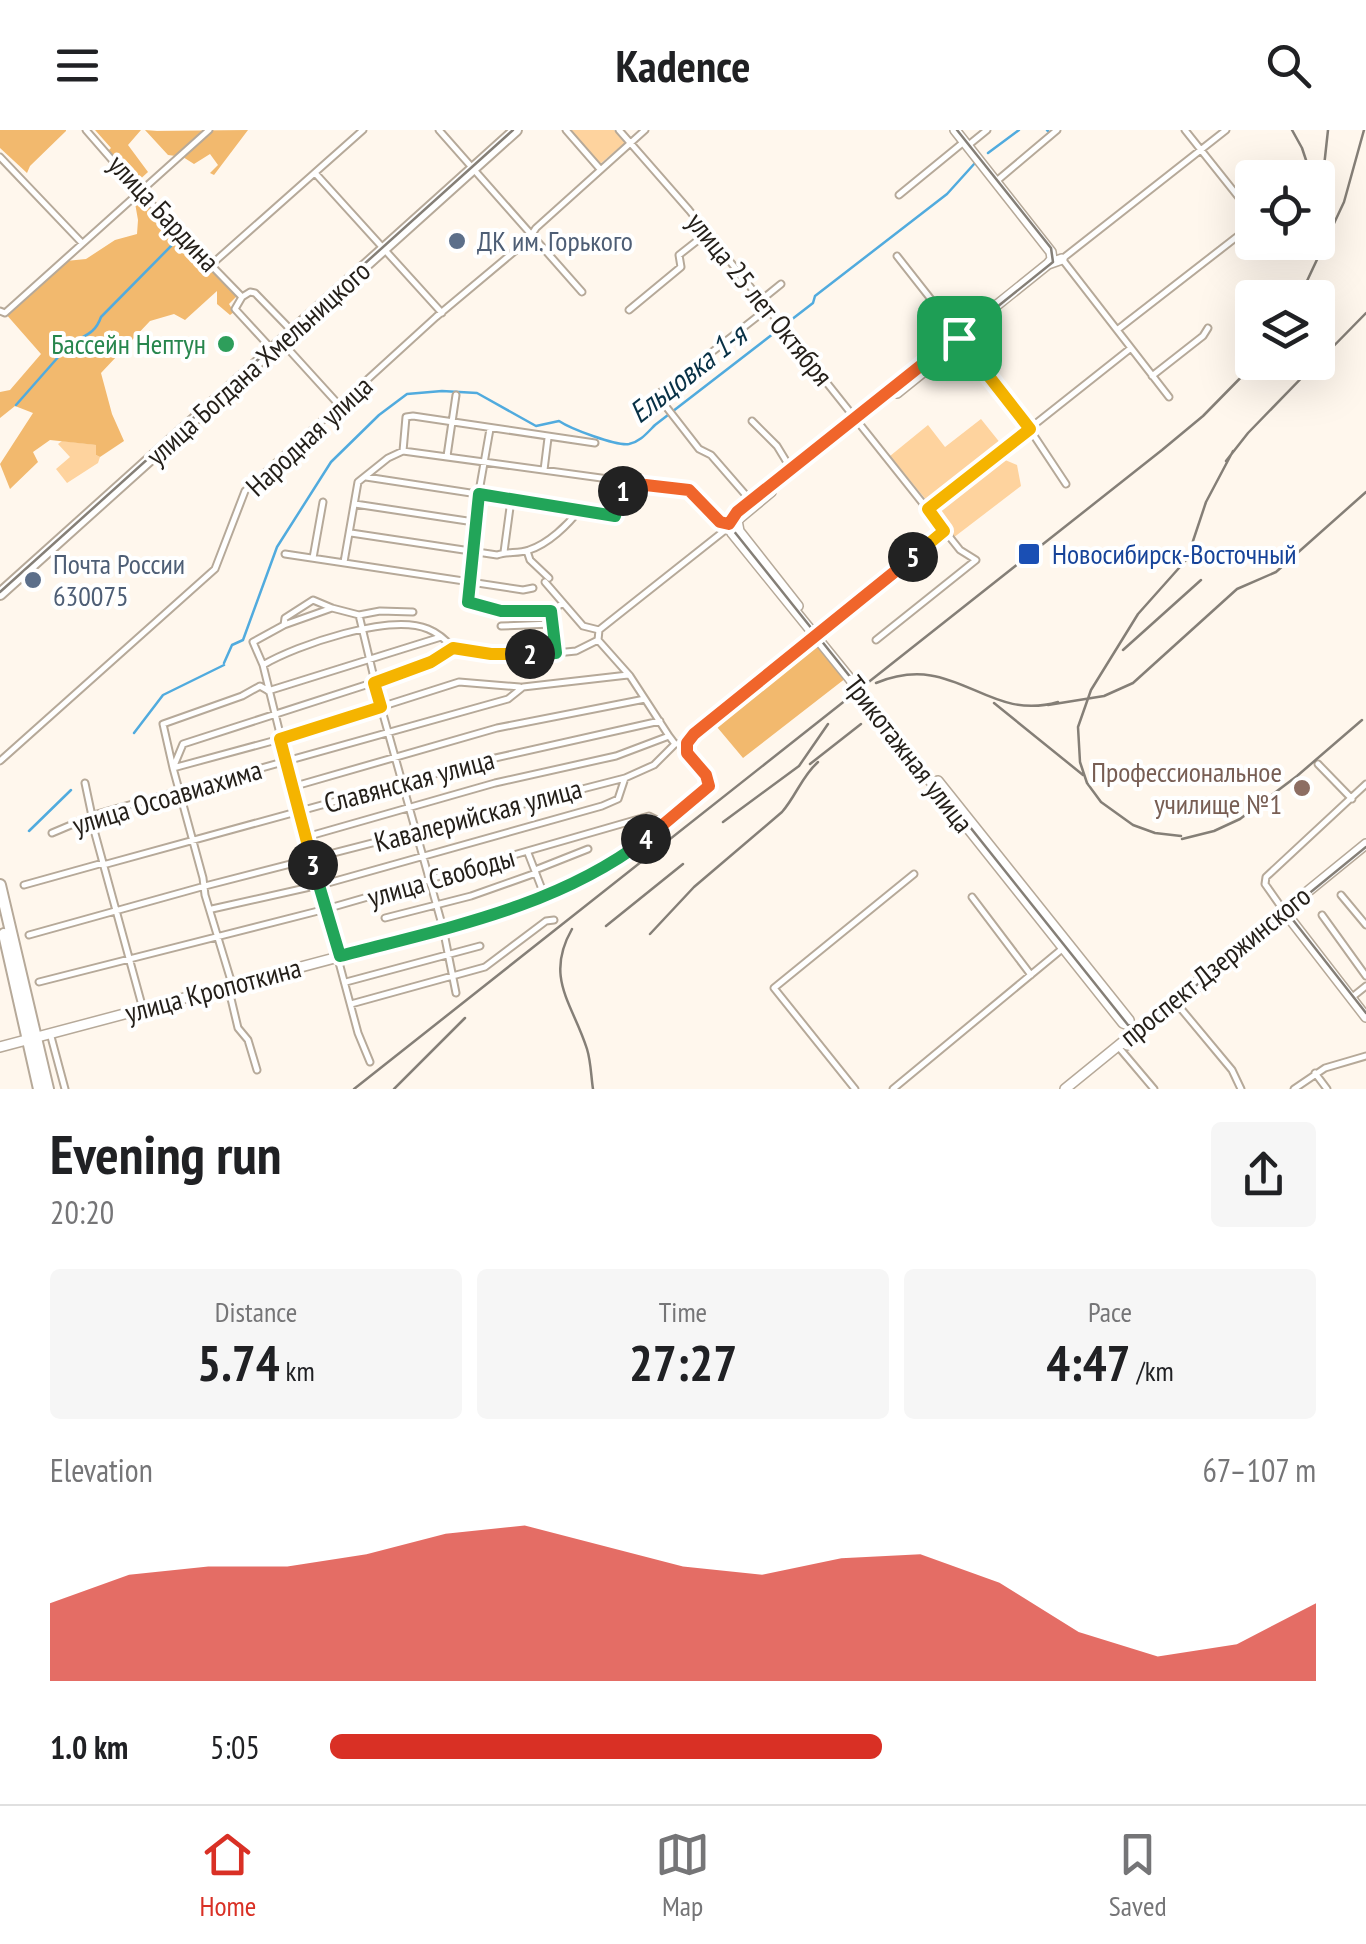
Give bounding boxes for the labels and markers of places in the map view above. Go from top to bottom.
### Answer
place label: ДК им. Горького [477,222,633,259]
marker: ДК им. Горького [446,230,468,252]
pin [917,296,1002,381]
place label: Бассейн Нептун [51,325,206,362]
marker: Бассейн Нептун [215,333,237,355]
pin: 1 [598,466,648,516]
pin: 5 [888,532,938,582]
place label: Новосибирск-Восточный [1052,535,1297,572]
marker: Новосибирск-Восточный [1016,541,1042,567]
place label: Почта России 630075 [53,545,185,614]
marker: Почта России 630075 [22,569,44,591]
pin: 2 [505,629,555,679]
place label: Профессиональное училище №1 [1091,753,1282,822]
marker: Профессиональное училище №1 [1291,777,1313,799]
pin: 4 [621,814,671,864]
pin: 3 [288,840,338,890]

